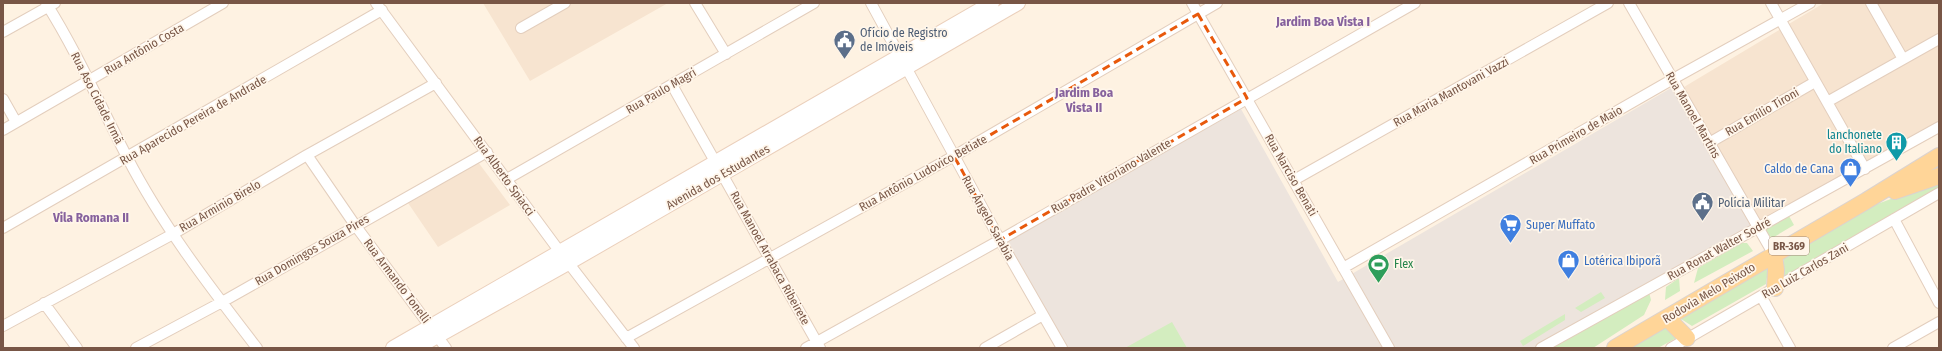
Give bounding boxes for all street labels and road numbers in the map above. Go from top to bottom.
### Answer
street label: Rua Antônio Costa [102,20,186,77]
street label: Rua Aso Cidade Irmã [68,50,126,146]
street label: Rua Maria Mantovani Vazzi [1391,54,1511,130]
street label: Rua Paulo Magri [623,65,699,117]
street label: Rua Manoel Martins [1663,69,1723,161]
street label: Rua Aparecido Pereira de Andrade [117,72,269,168]
street label: Rua Emílio Tironi [1723,85,1801,139]
street label: Rua Primeiro de Maio [1527,103,1625,167]
street label: Rua Narciso Benati [1262,131,1320,219]
street label: Rua Antônio Ludovico Betiate [857,132,990,214]
street label: Rua Alberto Spiacci [471,134,537,218]
street label: Rua Padre Vitoriano Valente [1049,136,1174,216]
street label: Avenida dos Estudantes [664,142,772,212]
street label: Rua Ângelo Sarabia [959,173,1018,263]
street label: Rua Arminio Birelo [177,177,263,235]
street label: Rua Manoel Arrabaca Ribeirete [727,189,813,327]
street label: Rua Domingos Souza Pires [253,212,371,288]
street label: Rua Ronat Walter Sodré [1665,215,1773,283]
street label: Rua Armando Tonelli [361,236,433,326]
road number: BR-369 [1769,237,1809,255]
street label: Rua Luiz Carlos Zani [1759,241,1851,301]
street label: Rodovia Melo Peixoto [1660,260,1758,326]

